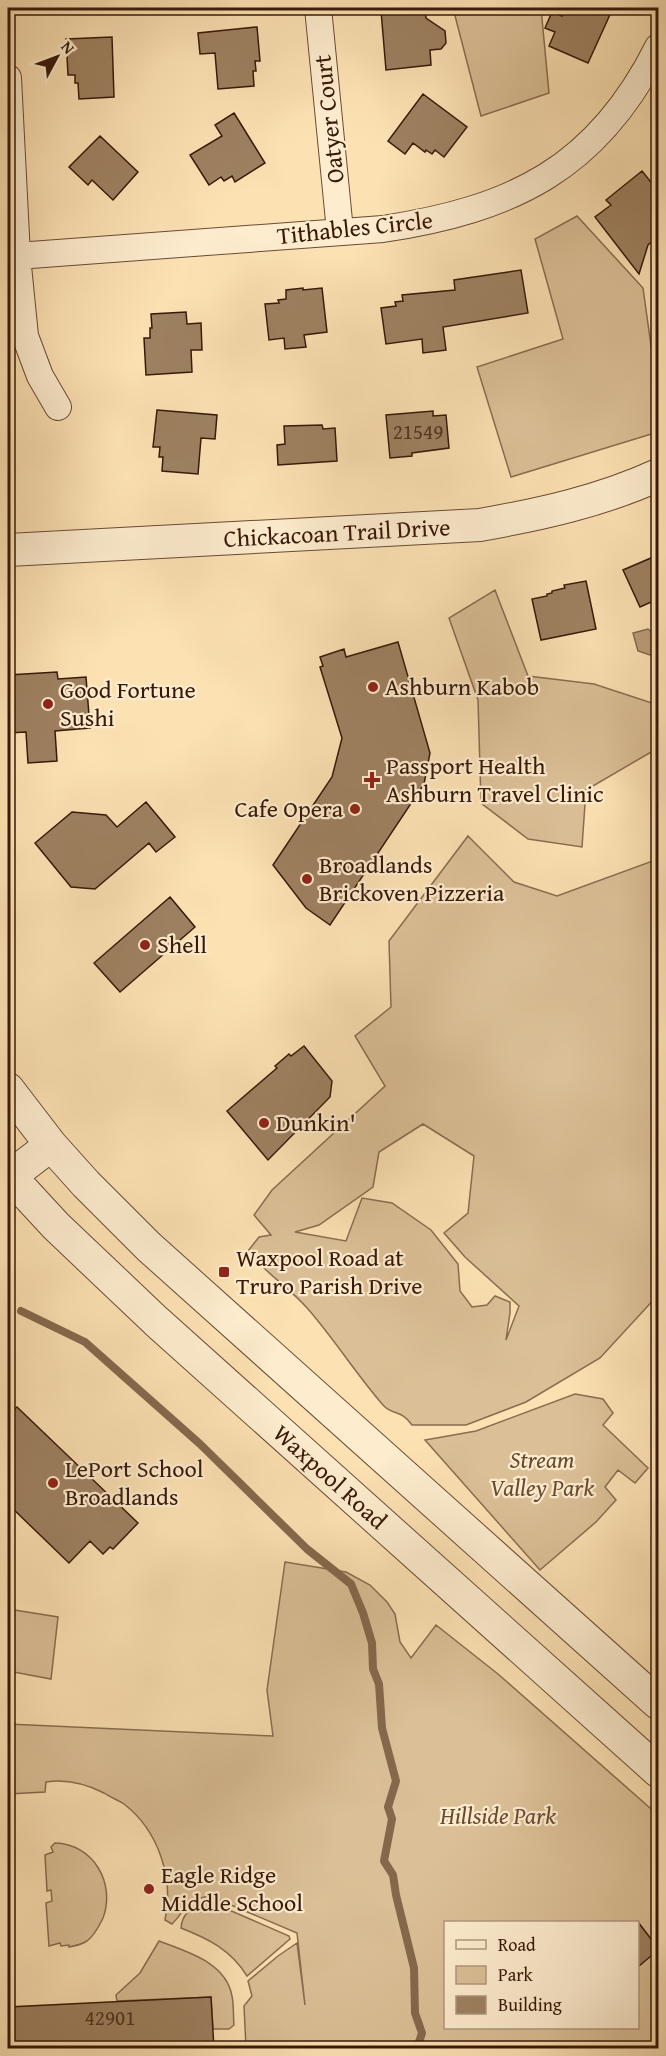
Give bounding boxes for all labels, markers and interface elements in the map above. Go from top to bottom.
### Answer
north arrow [27,27,87,87]
text: N [56,35,81,59]
street label: Oatyer Court [304,53,353,185]
street label: Tithables Circle [275,202,435,253]
house number: 21549 [393,416,443,447]
street label: Chickacoan Trail Drive [223,509,451,556]
place label: Ashburn Kabob [385,669,539,704]
place label: Good Fortune Sushi [60,672,196,735]
marker: Ashburn Kabob [366,680,380,694]
marker: Good Fortune Sushi [41,697,55,711]
place label: Passport Health Ashburn Travel Clinic [386,748,604,811]
marker: Passport Health Ashburn Travel Clinic [363,771,381,789]
place label: Cafe Opera [235,791,344,826]
marker: Cafe Opera [348,802,362,816]
place label: Broadlands Brickoven Pizzeria [319,847,505,910]
marker: Broadlands Brickoven Pizzeria [300,872,314,886]
place label: Shell [157,927,207,962]
marker: Shell [138,938,152,952]
place label: Dunkin' [276,1105,356,1140]
marker: Dunkin' [257,1116,271,1130]
place label: Waxpool Road at Truro Parish Drive [236,1240,422,1303]
marker: Waxpool Road at Truro Parish Drive [217,1265,231,1279]
street label: Waxpool Road [266,1416,395,1538]
park label: Stream Valley Park [490,1442,594,1505]
place label: LePort School Broadlands [65,1451,204,1514]
marker: LePort School Broadlands [46,1476,60,1490]
park label: Hillside Park [439,1798,556,1833]
place label: Eagle Ridge Middle School [161,1857,303,1920]
marker: Eagle Ridge Middle School [142,1882,156,1896]
legend [444,1921,639,2029]
text: Road [498,1931,536,1958]
text: Park [498,1961,534,1988]
text: Building [498,1991,562,2018]
house number: 42901 [85,2002,135,2033]

